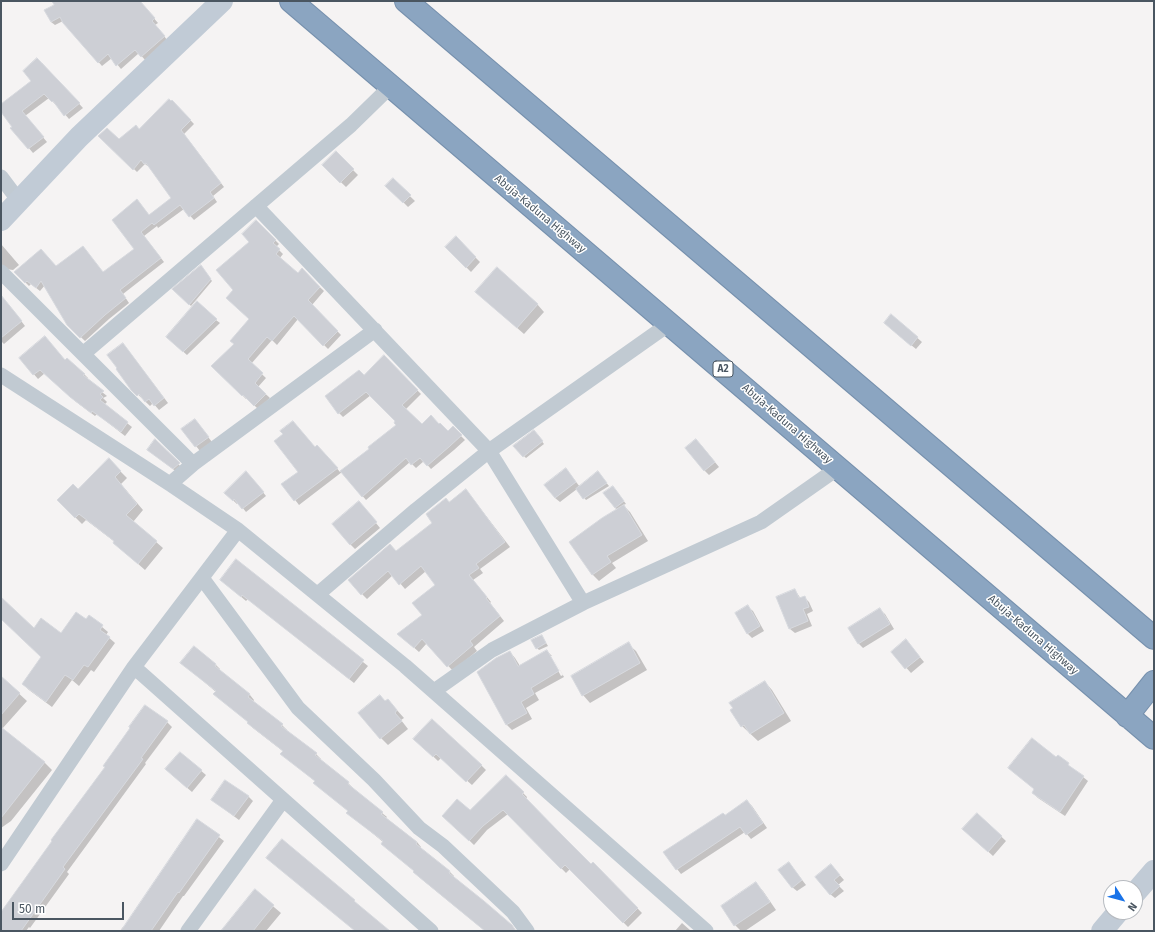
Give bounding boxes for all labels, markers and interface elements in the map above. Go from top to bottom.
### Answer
street label: Abuja-Kaduna Highway [492,172,588,256]
road number: A2 [713,361,733,377]
street label: Abuja-Kaduna Highway [739,381,835,467]
street label: Abuja-Kaduna Highway [985,592,1081,678]
north arrow [1103,880,1143,920]
scale bar [14,894,126,920]
text: N [1125,900,1140,914]
text: 50 m [19,902,45,916]

